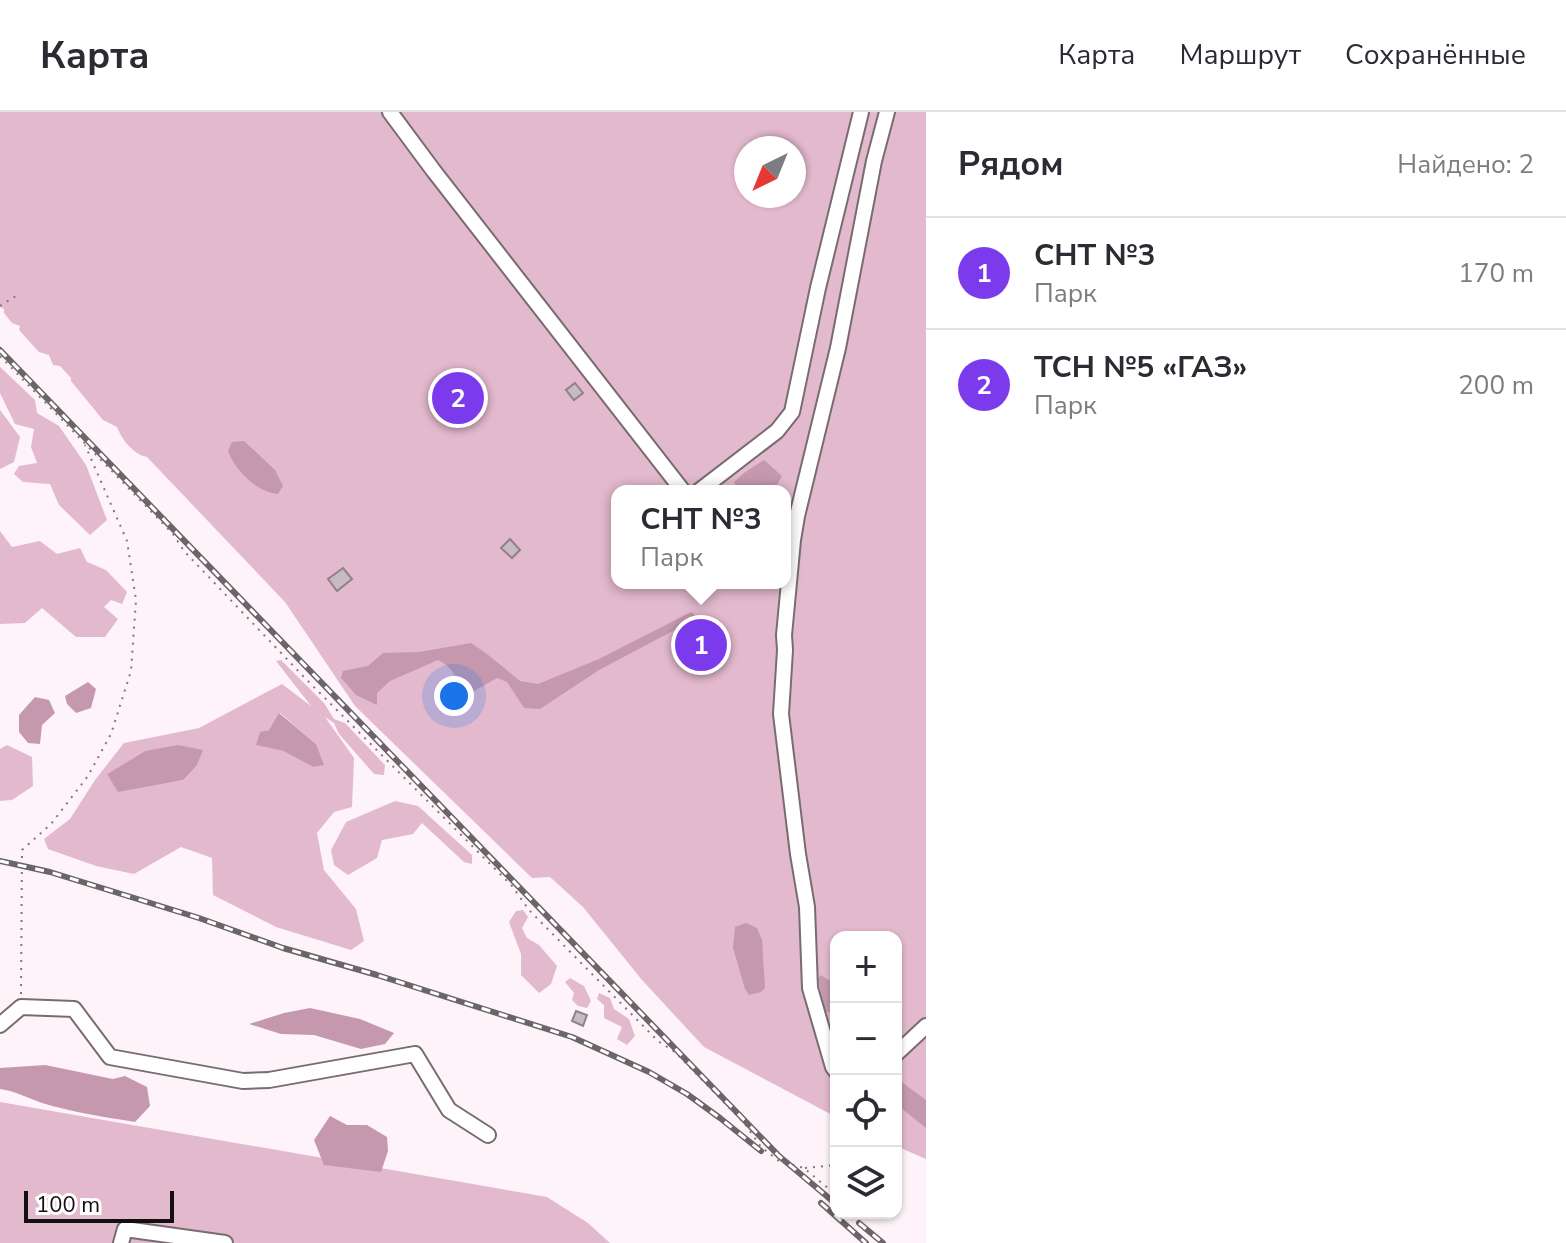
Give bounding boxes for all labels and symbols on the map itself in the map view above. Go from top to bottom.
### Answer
north arrow [734,136,806,208]
pin: 2 [432,368,484,428]
pin: 1 [675,615,727,675]
your location [434,676,474,716]
scale bar [24,1187,174,1223]

